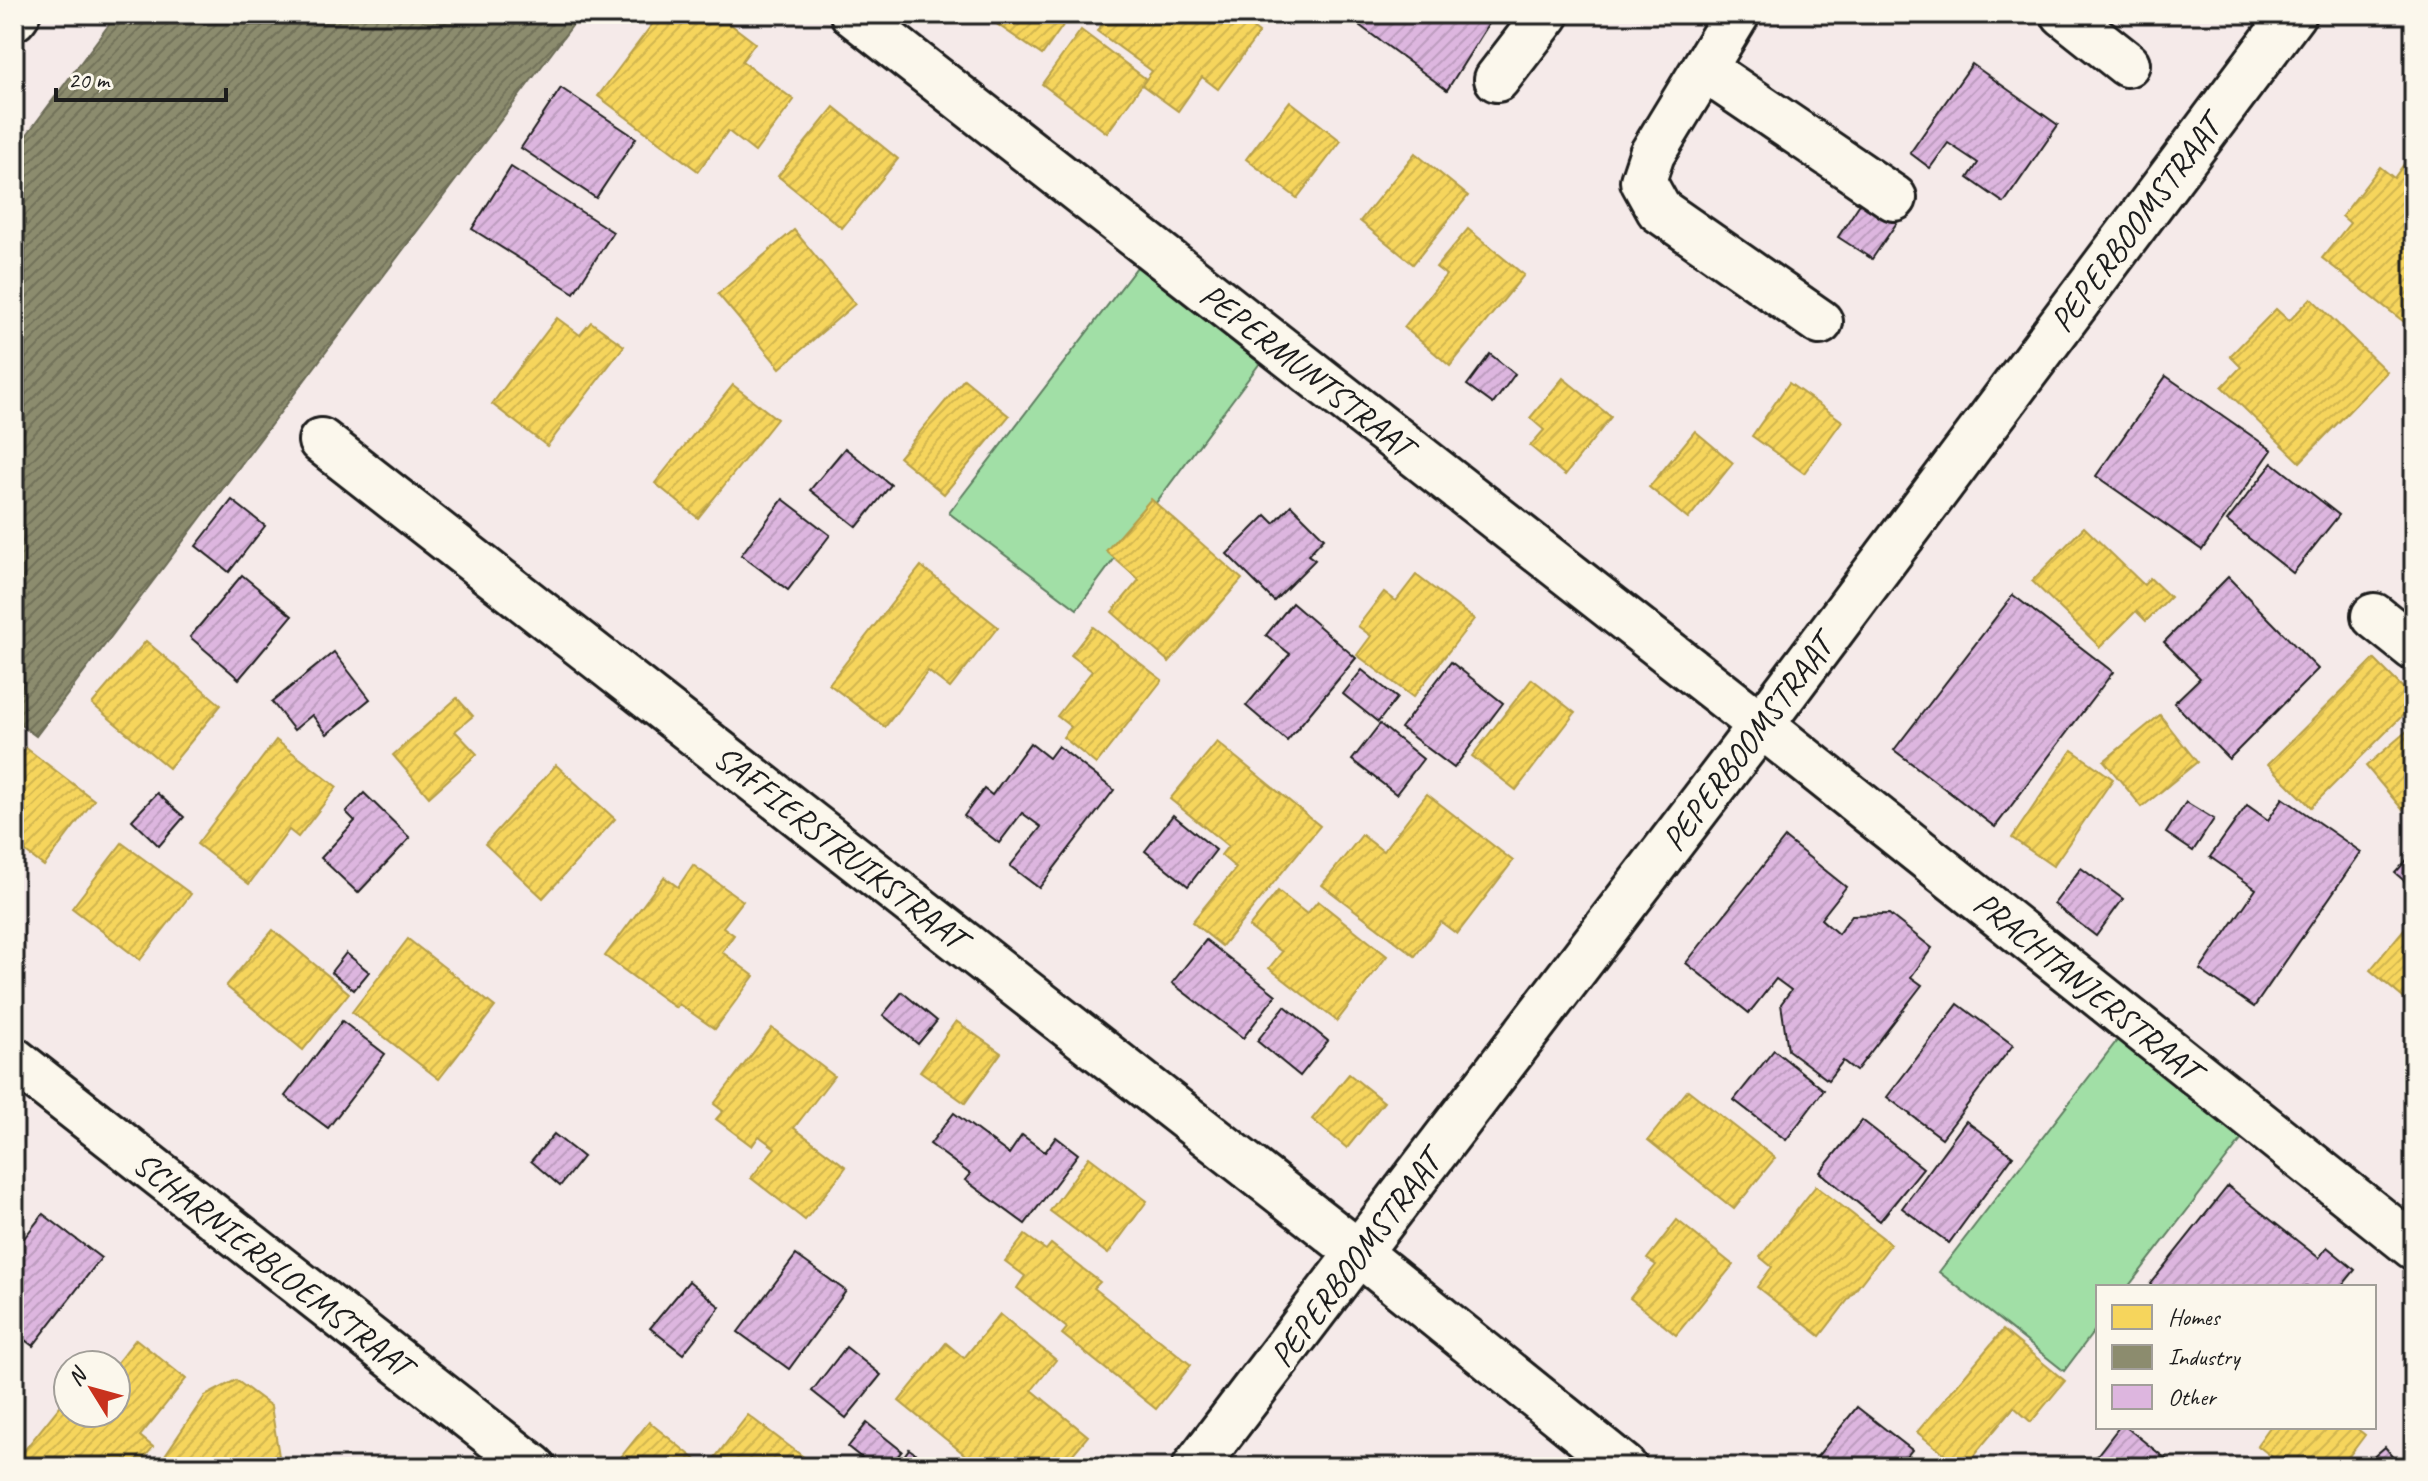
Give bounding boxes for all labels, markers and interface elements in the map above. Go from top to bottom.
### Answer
scale bar [56,52,226,102]
text: 20 m [68,65,111,95]
street label: PEPERBOOMSTRAAT [2040,101,2235,340]
street label: PEPERMUNTSTRAAT [1192,273,1427,471]
street label: PEPERBOOMSTRAAT [1652,620,1847,859]
street label: SAFFIERSTRUIKSTRAAT [705,735,981,964]
street label: PRACHTANJERSTRAAT [1965,882,2215,1096]
street label: PEPERBOOMSTRAAT [1260,1136,1455,1375]
street label: SCHARNIERBLOEMSTRAAT [125,1142,426,1390]
legend [2096,1285,2376,1429]
text: Homes [2168,1302,2221,1332]
text: Industry [2168,1342,2241,1372]
north arrow [52,1349,132,1429]
text: N [62,1361,94,1391]
text: Other [2168,1382,2218,1412]

